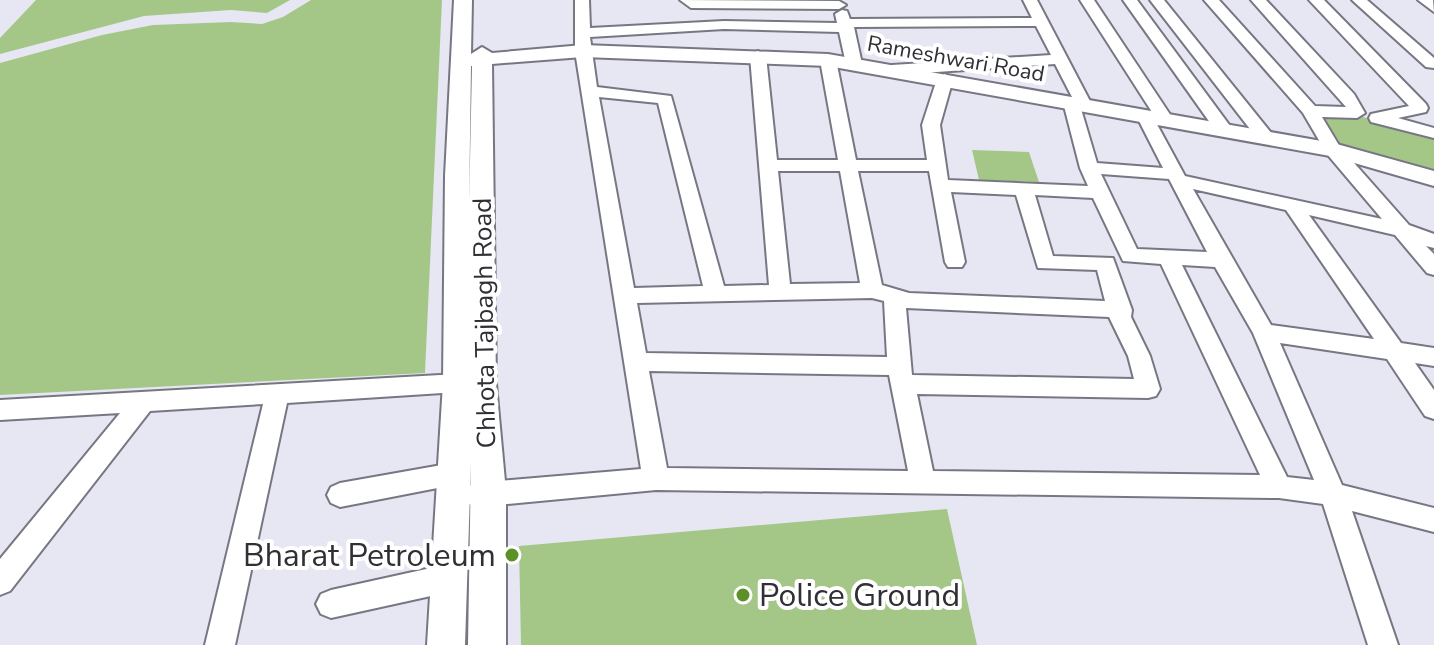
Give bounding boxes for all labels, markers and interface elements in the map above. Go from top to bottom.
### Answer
street label: Rameshwari Road [865,29,1047,89]
street label: Chhota Tajbagh Road [465,197,504,449]
place label: Bharat Petroleum [243,534,496,577]
marker: Bharat Petroleum [503,546,521,564]
place label: Police Ground [759,574,960,617]
marker: Police Ground [734,586,752,604]

